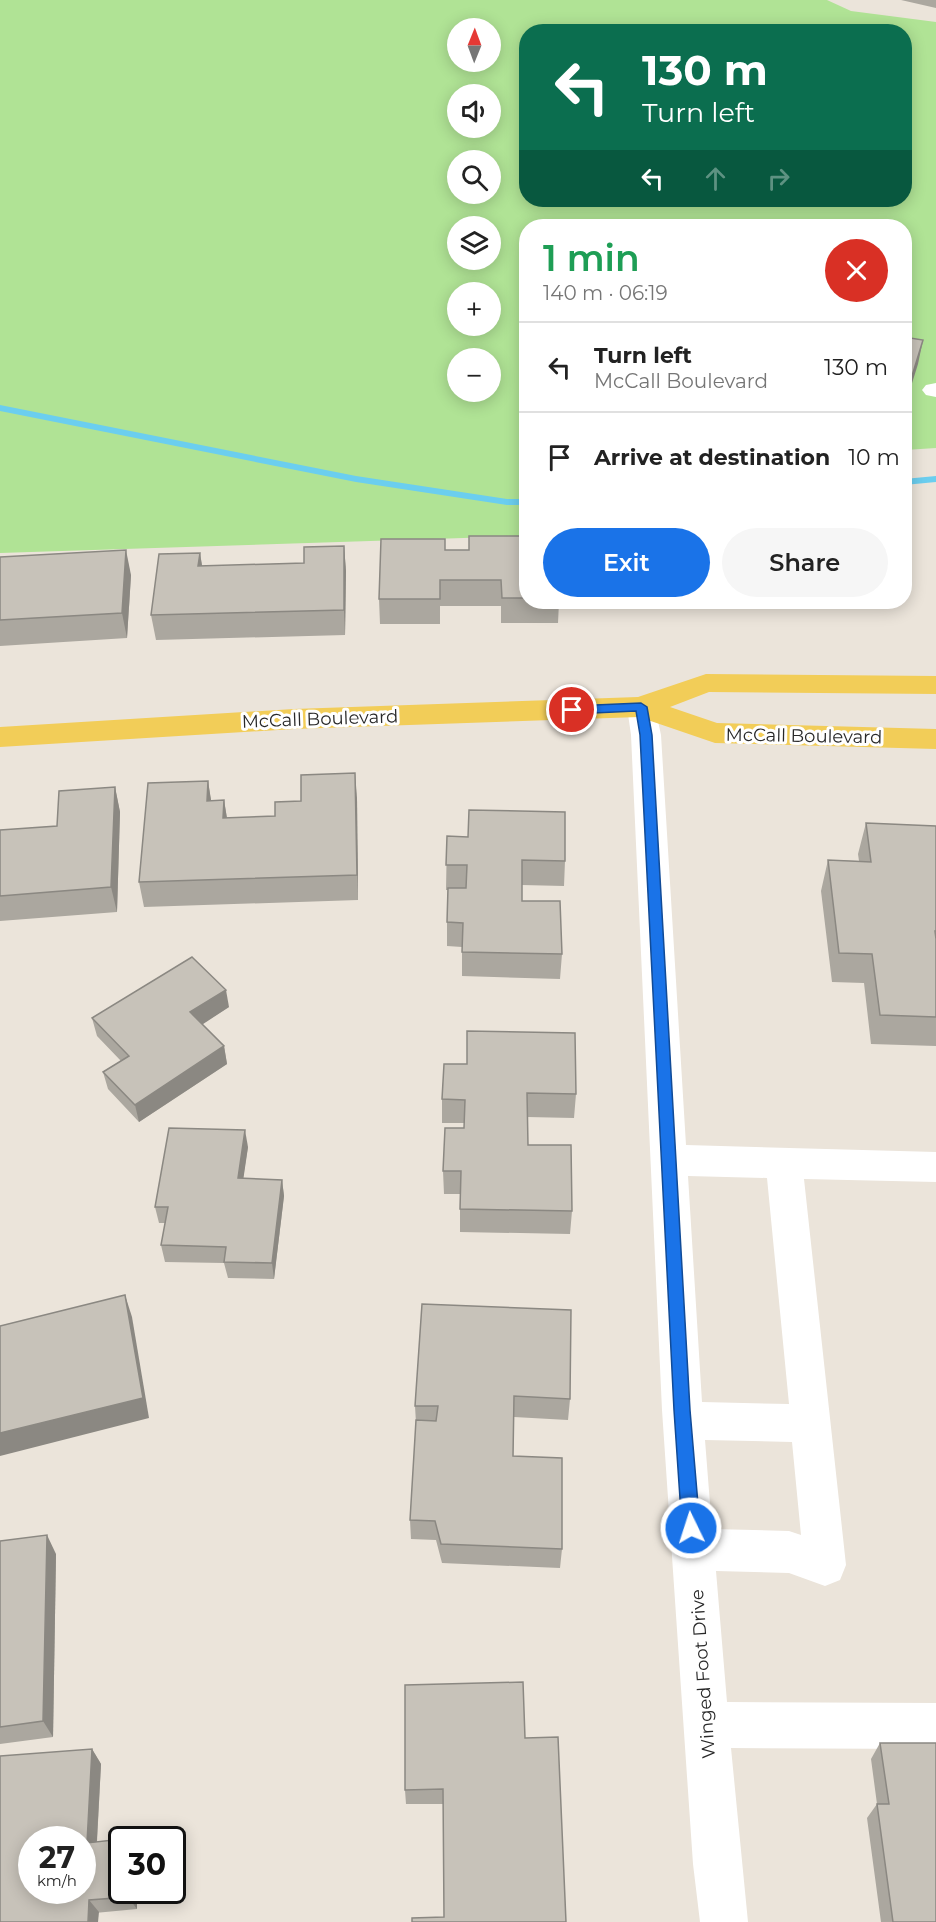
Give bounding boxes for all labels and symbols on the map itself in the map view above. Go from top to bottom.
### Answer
north arrow [447,18,501,72]
pin [546,684,597,735]
street label: McCall Boulevard [241,705,399,733]
street label: McCall Boulevard [725,724,883,748]
position arrow [659,1496,723,1560]
street label: Winged Foot Drive [686,1589,720,1759]
speed limit sign: 30 [108,1826,186,1904]

